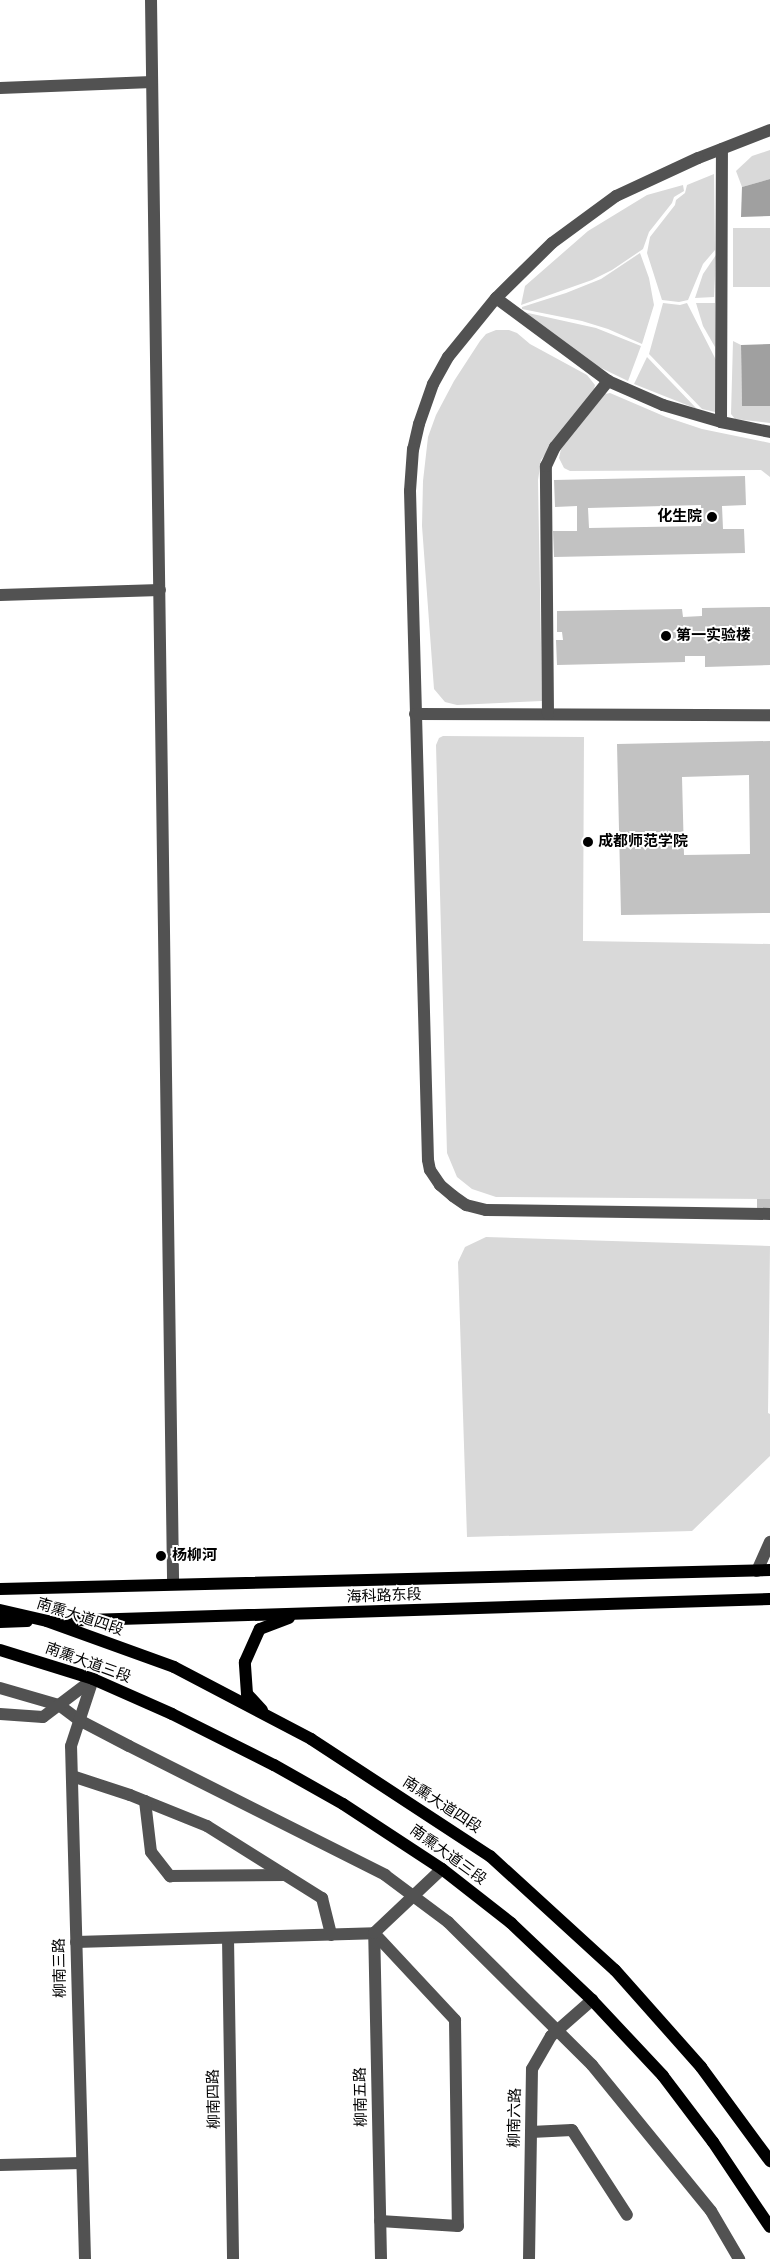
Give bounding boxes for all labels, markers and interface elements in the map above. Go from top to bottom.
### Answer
place label: 化生院 [657,508,702,526]
marker: 化生院 [706,511,718,523]
place label: 第一实验楼 [676,627,751,645]
marker: 第一实验楼 [660,630,672,642]
place label: 成都师范学院 [598,833,688,851]
marker: 成都师范学院 [582,836,594,848]
place label: 杨柳河 [172,1547,217,1565]
marker: 杨柳河 [154,1549,168,1563]
street label: 海科路东段 [346,1586,422,1606]
street label: 南熏大道四段 [34,1595,126,1639]
street label: 南熏大道三段 [43,1639,133,1687]
street label: 南熏大道四段 [399,1773,485,1837]
street label: 南熏大道三段 [406,1821,490,1889]
street label: 柳南三路 [50,1938,70,1998]
street label: 柳南五路 [351,2067,371,2127]
street label: 柳南四路 [204,2069,224,2129]
street label: 柳南六路 [505,2088,525,2148]

